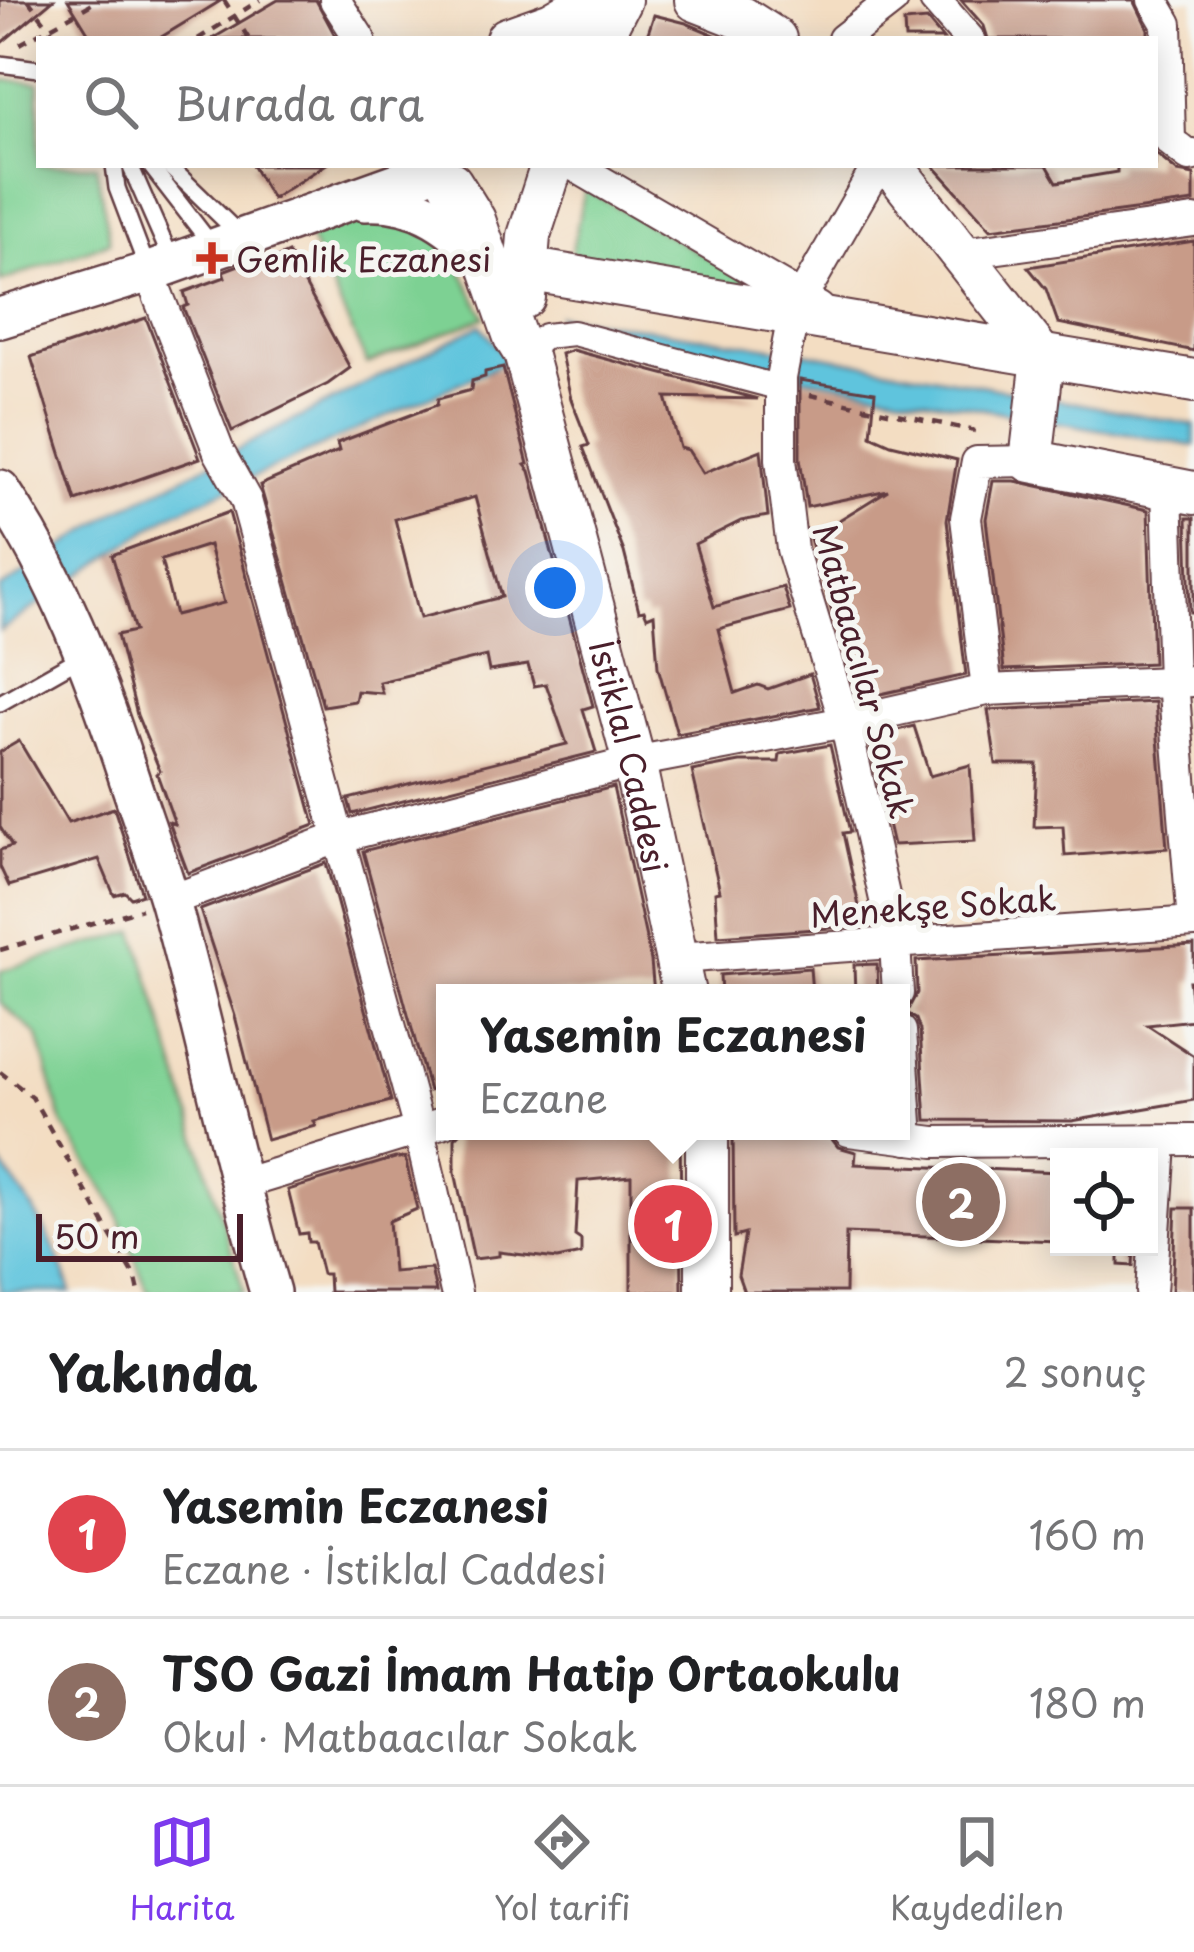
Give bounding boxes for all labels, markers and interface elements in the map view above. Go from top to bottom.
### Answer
search box [36,36,1158,168]
text: Burada ara [174,68,424,136]
icon: search [78,69,144,135]
place label: Gemlik Eczanesi [236,233,491,283]
marker: Gemlik Eczanesi [199,245,225,271]
street label: Matbaacılar Sokak [802,518,928,824]
your location [525,558,585,618]
street label: İstiklal Caddesi [578,634,682,877]
street label: Menekşe Sokak [808,871,1058,939]
popup [436,984,910,1140]
text: Yasemin Eczanesi [480,999,866,1067]
text: Eczane [480,1067,608,1126]
map controls [1050,1148,1158,1256]
button: locate [1050,1148,1158,1256]
pin: 2 [922,1157,1000,1247]
pin: 1 [634,1179,712,1269]
scale bar [36,1208,243,1261]
text: 50 m [54,1210,140,1260]
text: Yakında [48,1332,258,1409]
text: 2 sonuç [1003,1341,1146,1400]
text: Yasemin Eczanesi [162,1470,549,1538]
text: 1 [78,1504,96,1563]
text: 160 m [1029,1504,1146,1563]
text: Eczane · İstiklal Caddesi [162,1538,607,1597]
text: TSO Gazi İmam Hatip Ortaokulu [162,1638,901,1706]
text: 2 [73,1672,101,1731]
text: 180 m [1029,1672,1146,1731]
text: Okul · Matbaacılar Sokak [162,1706,637,1765]
tab: Harita [130,1809,234,1931]
tab: Yol tarifi [494,1809,631,1931]
tab: Kaydedilen [890,1809,1064,1931]

